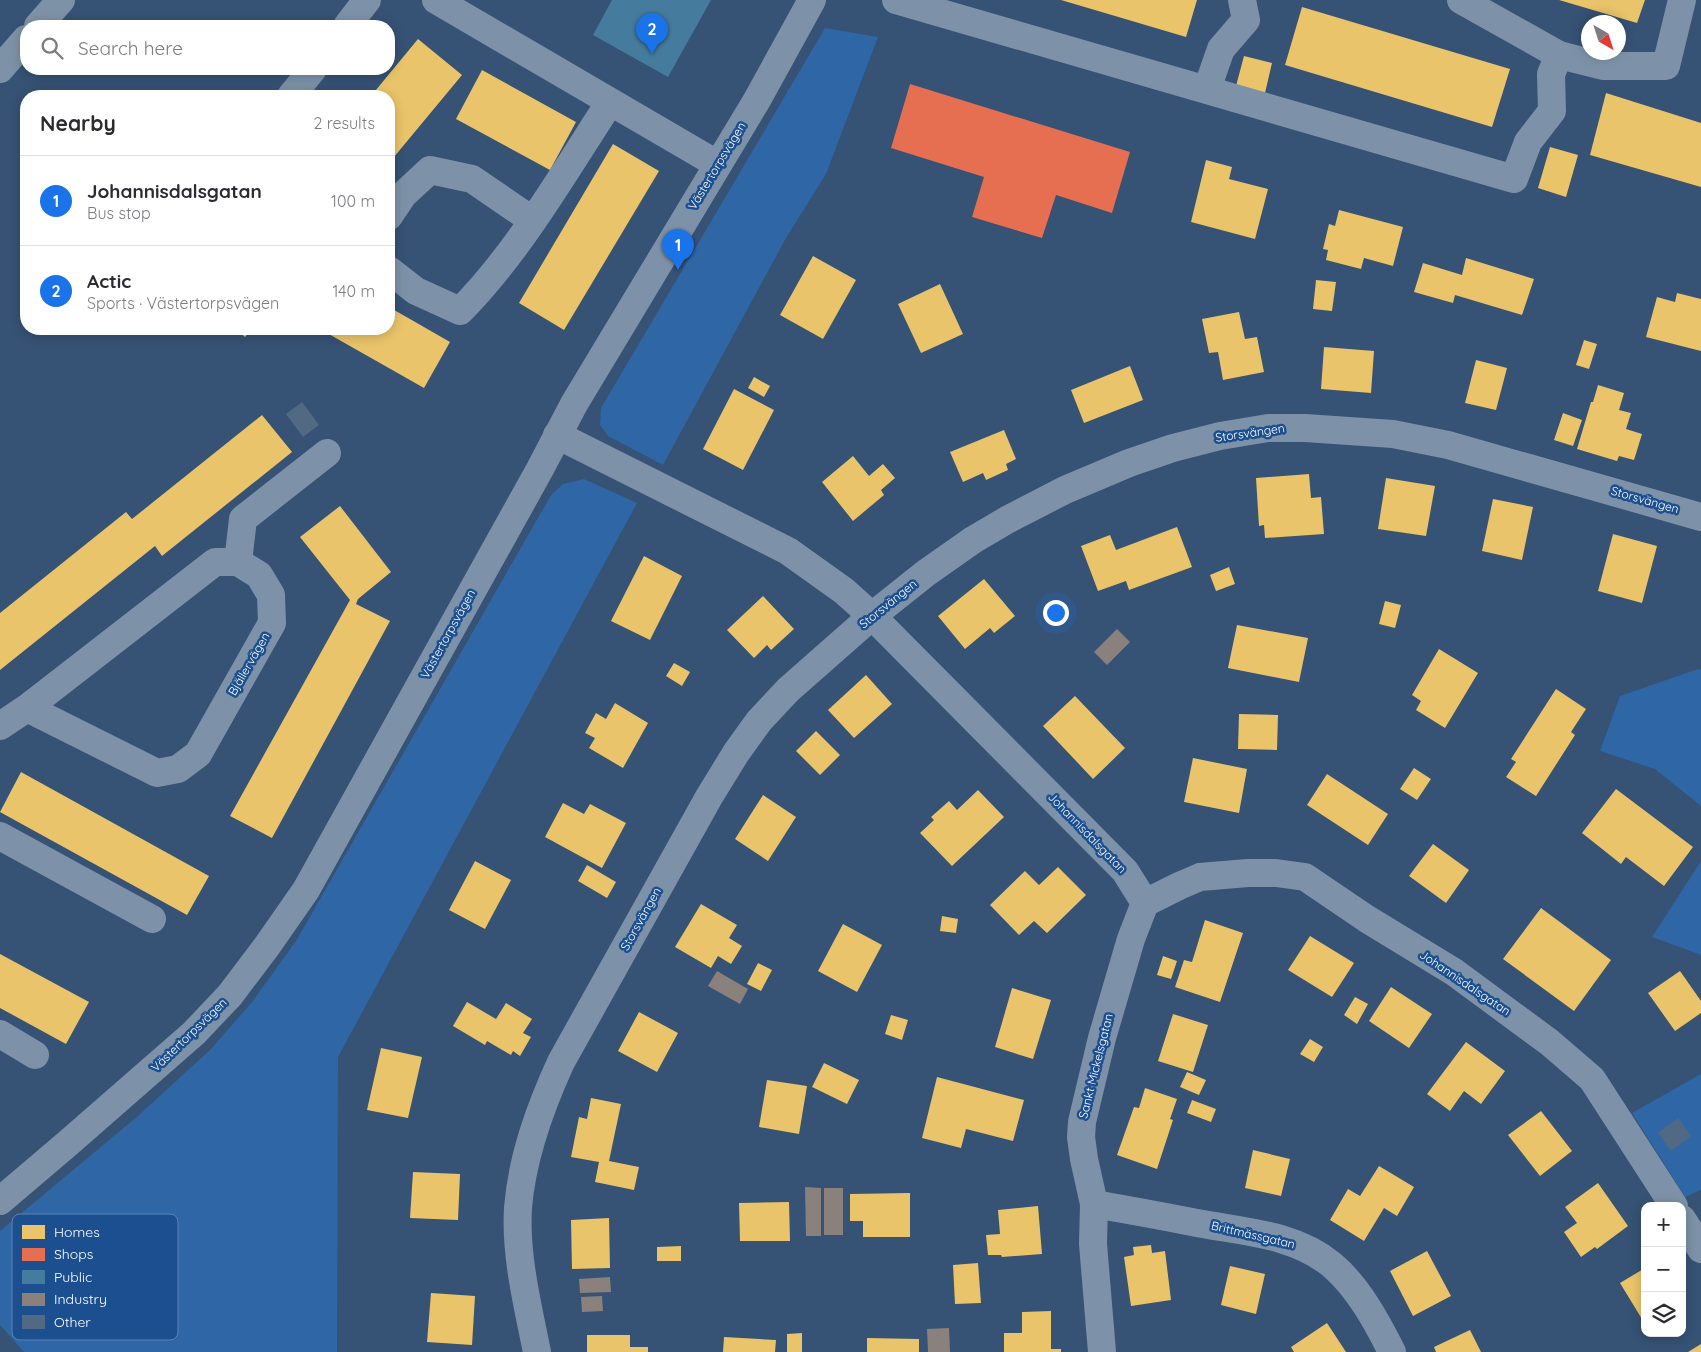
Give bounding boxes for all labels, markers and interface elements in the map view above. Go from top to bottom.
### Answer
pin: 2 [636,13,668,54]
north arrow [1581,15,1626,60]
search box [20,20,395,75]
icon: search [38,34,66,62]
text: Search here [78,36,183,60]
text: Nearby [40,110,116,136]
text: 2 results [313,113,375,133]
street label: Västertorpsvägen [685,119,749,212]
text: Johannisdalsgatan [87,179,262,203]
text: 1 [53,191,59,211]
text: 100 m [331,191,375,211]
text: Bus stop [87,203,151,223]
pin: 1 [662,229,694,270]
text: Actic [87,269,131,293]
text: 2 [51,281,61,301]
text: 140 m [332,281,375,301]
text: Sports · Västertorpsvägen [87,293,279,313]
street label: Storsvängen [1214,420,1286,445]
street label: Storsvängen [1610,483,1681,516]
street label: Storsvängen [856,576,920,631]
street label: Västertorpsvägen [417,587,478,681]
your location [1043,600,1069,626]
street label: Bjällervägen [224,630,273,698]
street label: Johannisdalsgatan [1045,789,1130,876]
street label: Storsvängen [617,885,664,953]
street label: Johannisdalsgatan [1417,947,1513,1018]
street label: Västertorpsvägen [148,995,230,1075]
street label: Sankt Mickelsgatan [1075,1012,1116,1120]
map controls [1641,1202,1686,1337]
button: + [1641,1202,1686,1247]
legend [12,1214,178,1340]
street label: Brittmässgatan [1210,1218,1296,1251]
text: Homes [54,1223,100,1241]
text: Shops [54,1245,93,1263]
button: − [1641,1247,1686,1292]
text: Public [54,1268,92,1286]
text: Industry [54,1290,107,1308]
button: layers [1641,1292,1686,1337]
text: Other [54,1313,91,1331]

